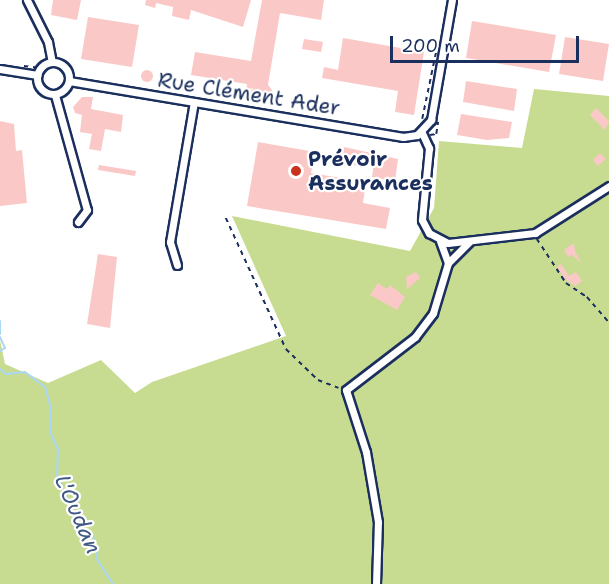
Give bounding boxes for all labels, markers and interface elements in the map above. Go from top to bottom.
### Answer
scale bar [393,24,582,62]
text: 200 m [401,34,460,58]
street label: Rue Clément Ader [156,67,342,121]
place label: Prévoir Assurances [308,146,433,196]
marker: Prévoir Assurances [289,164,303,178]
water label: L'Oudan [49,470,107,558]

